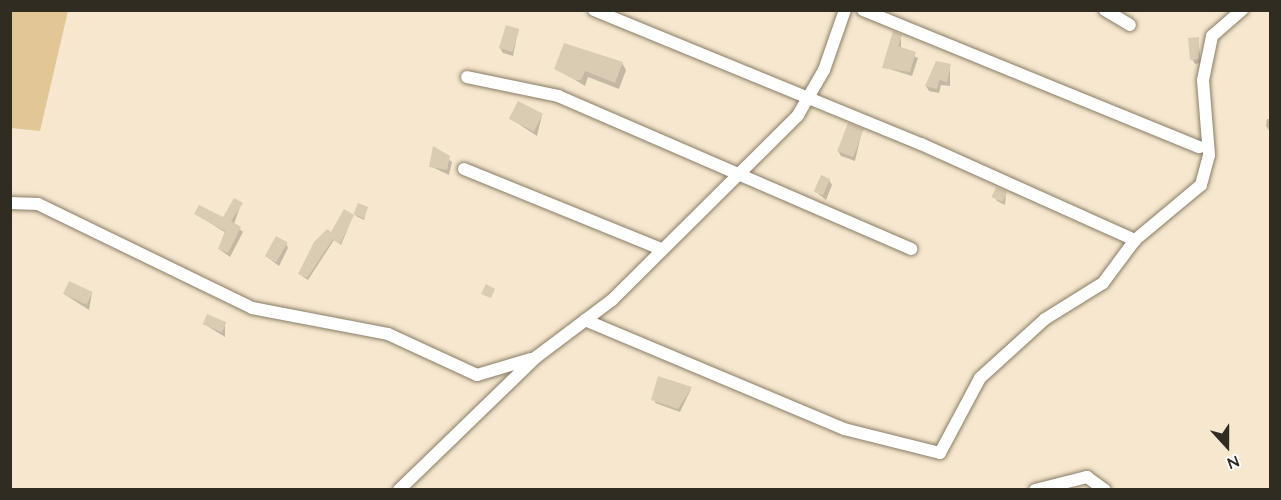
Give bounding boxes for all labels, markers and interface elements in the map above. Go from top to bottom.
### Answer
north arrow [1197,416,1257,476]
text: N [1224,451,1243,474]

